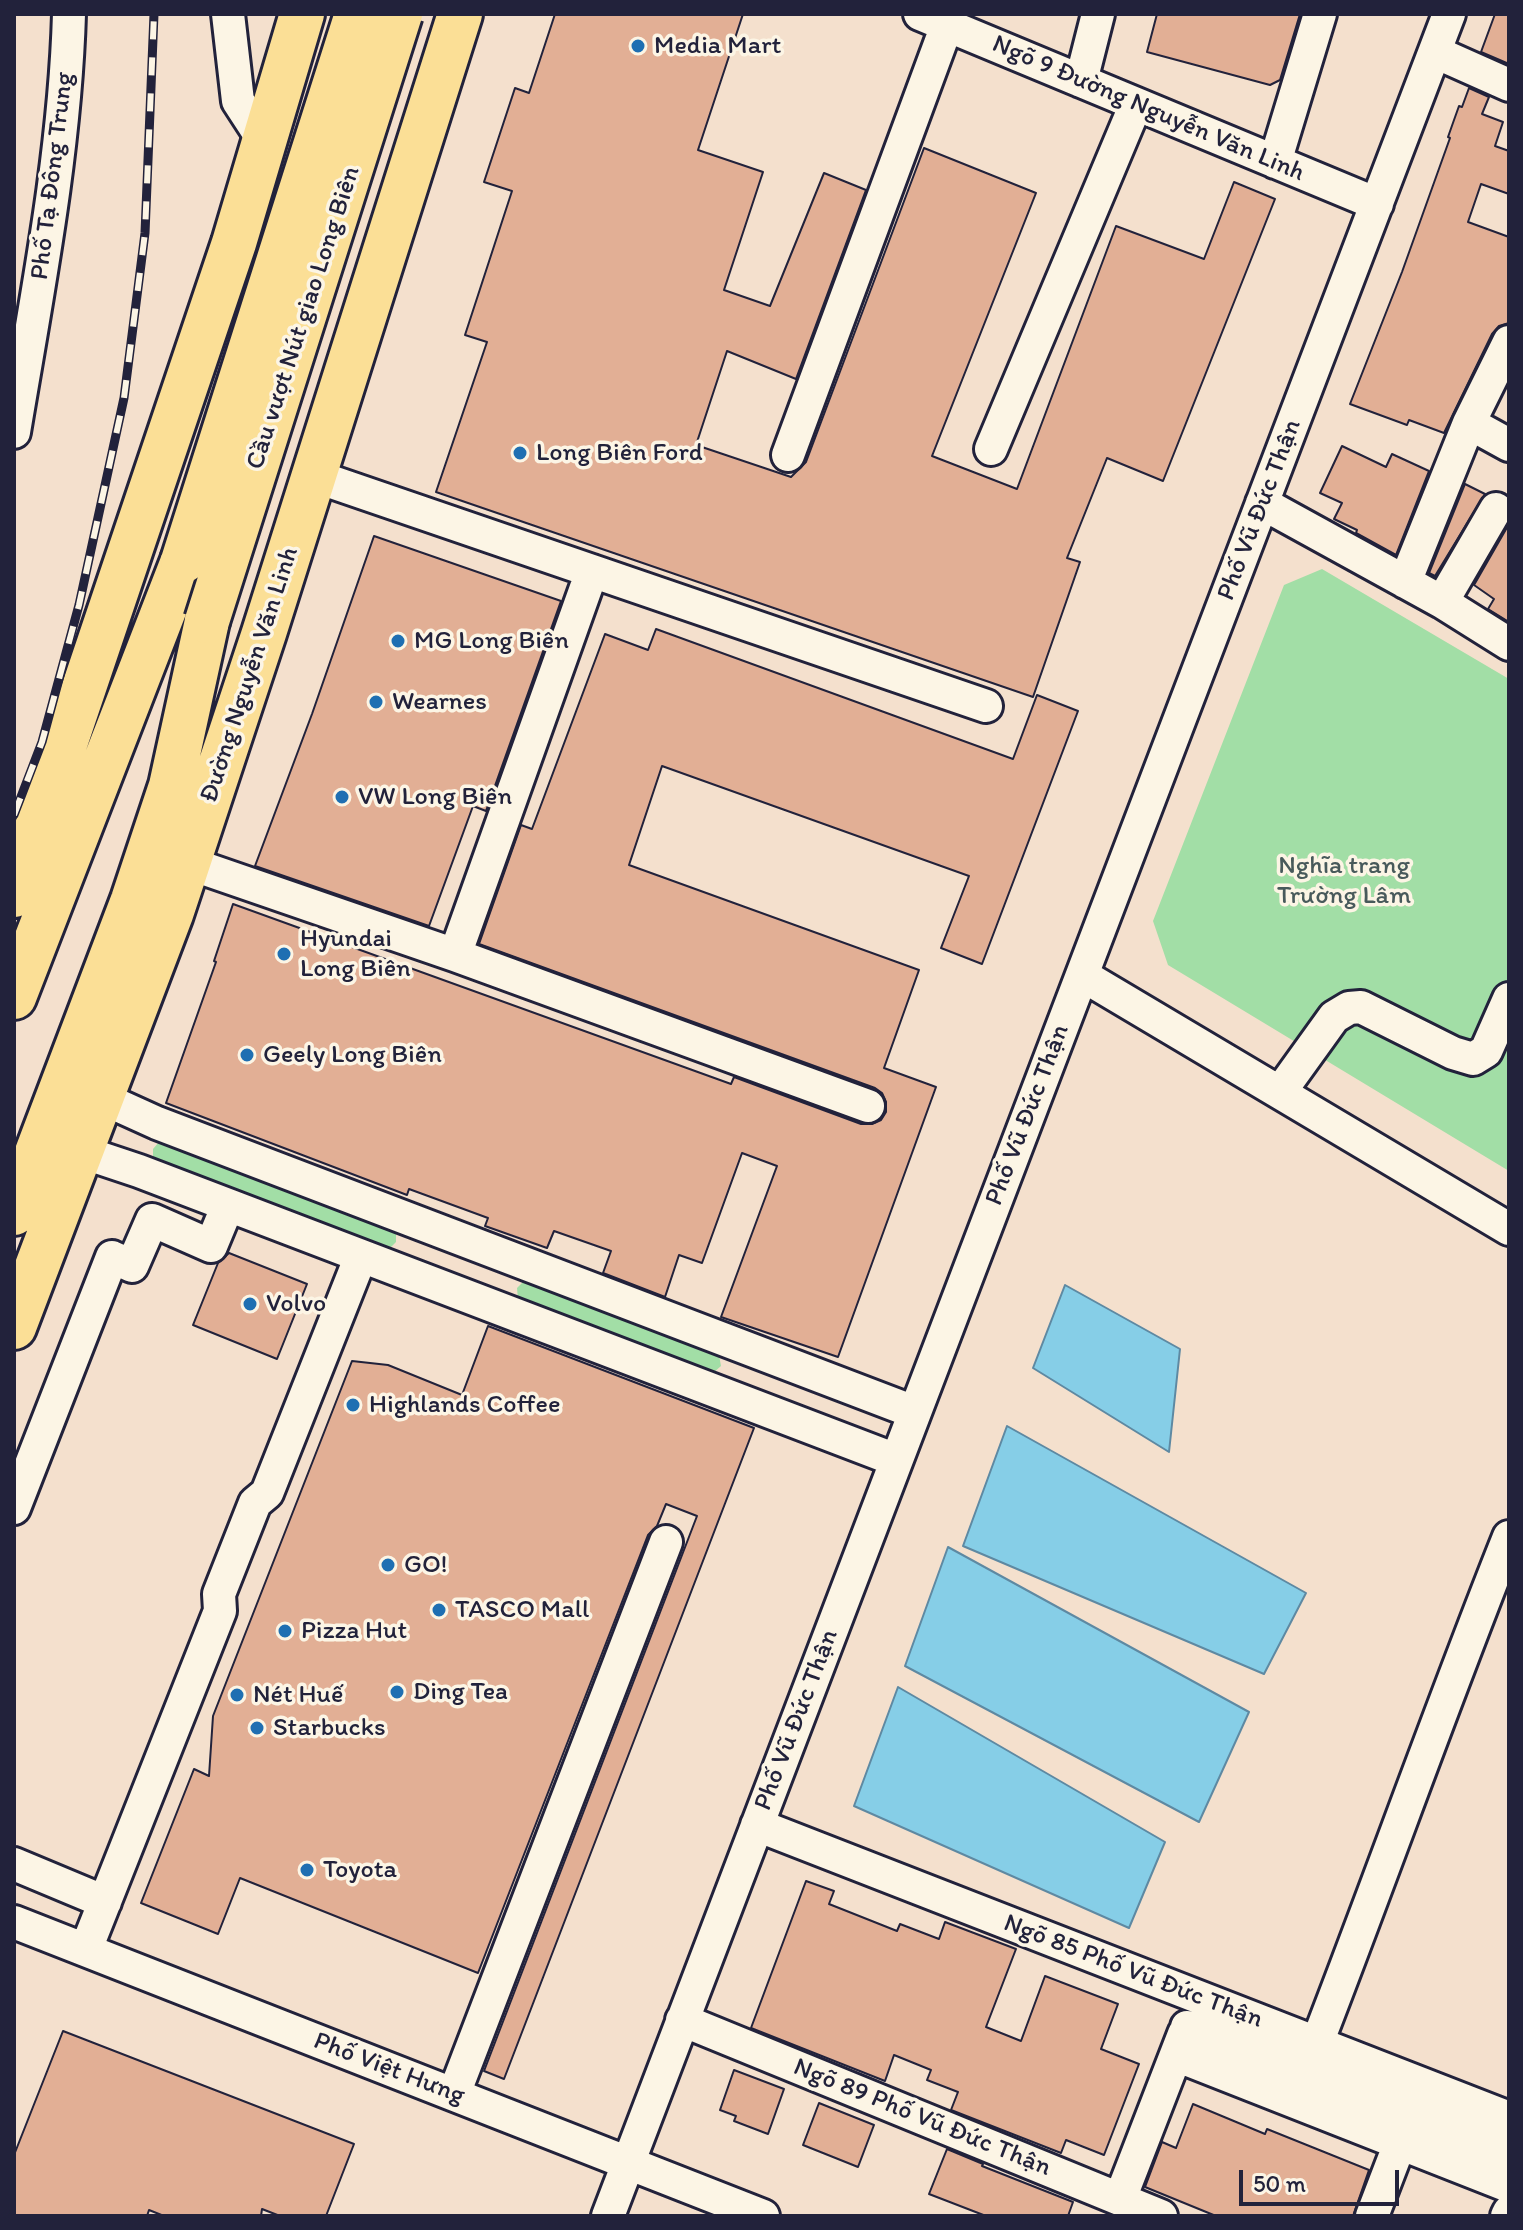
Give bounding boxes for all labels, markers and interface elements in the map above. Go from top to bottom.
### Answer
street label: Ngõ 9 Đường Nguyễn Văn Linh [987,29,1309,189]
place label: Media Mart [654,30,781,62]
marker: Media Mart [629,37,647,55]
street label: Phố Tạ Đông Trung [25,70,81,282]
street label: Cầu vượt Nút giao Long Biên [240,162,368,474]
street label: Phố Vũ Đức Thận [1211,415,1309,605]
place label: Long Biên Ford [536,437,703,469]
marker: Long Biên Ford [511,444,529,462]
street label: Đường Nguyễn Văn Linh [194,543,306,807]
place label: MG Long Biên [414,625,569,657]
marker: MG Long Biên [389,632,407,650]
place label: Wearnes [392,686,487,718]
marker: Wearnes [367,693,385,711]
place label: VW Long Biên [358,781,512,813]
marker: VW Long Biên [333,788,351,806]
park label: Nghĩa trang Trường Lâm [1277,850,1411,912]
place label: Hyundai Long Biên [300,923,411,984]
marker: Hyundai Long Biên [275,945,293,963]
street label: Phố Vũ Đức Thận [979,1020,1077,1210]
place label: Geely Long Biên [263,1039,442,1071]
marker: Geely Long Biên [238,1046,256,1064]
place label: Volvo [266,1288,326,1320]
marker: Volvo [241,1295,259,1313]
place label: Highlands Coffee [369,1389,560,1421]
marker: Highlands Coffee [344,1396,362,1414]
place label: GO! [404,1549,447,1581]
marker: GO! [379,1556,397,1574]
place label: TASCO Mall [455,1594,589,1626]
marker: TASCO Mall [430,1601,448,1619]
place label: Pizza Hut [301,1615,407,1647]
marker: Pizza Hut [276,1622,294,1640]
street label: Phố Vũ Đức Thận [748,1625,846,1815]
place label: Ding Tea [413,1676,508,1708]
place label: Nét Huế [253,1679,343,1711]
marker: Ding Tea [388,1683,406,1701]
marker: Nét Huế [228,1686,246,1704]
place label: Starbucks [273,1712,386,1744]
marker: Starbucks [248,1719,266,1737]
place label: Toyota [323,1854,397,1886]
marker: Toyota [298,1861,316,1879]
street label: Ngõ 85 Phố Vũ Đức Thận [999,1908,1267,2036]
street label: Phố Việt Hưng [309,2026,469,2112]
street label: Ngõ 89 Phố Vũ Đức Thận [789,2052,1055,2184]
scale bar [1243,2154,1403,2204]
text: 50 m [1253,2169,1306,2198]

